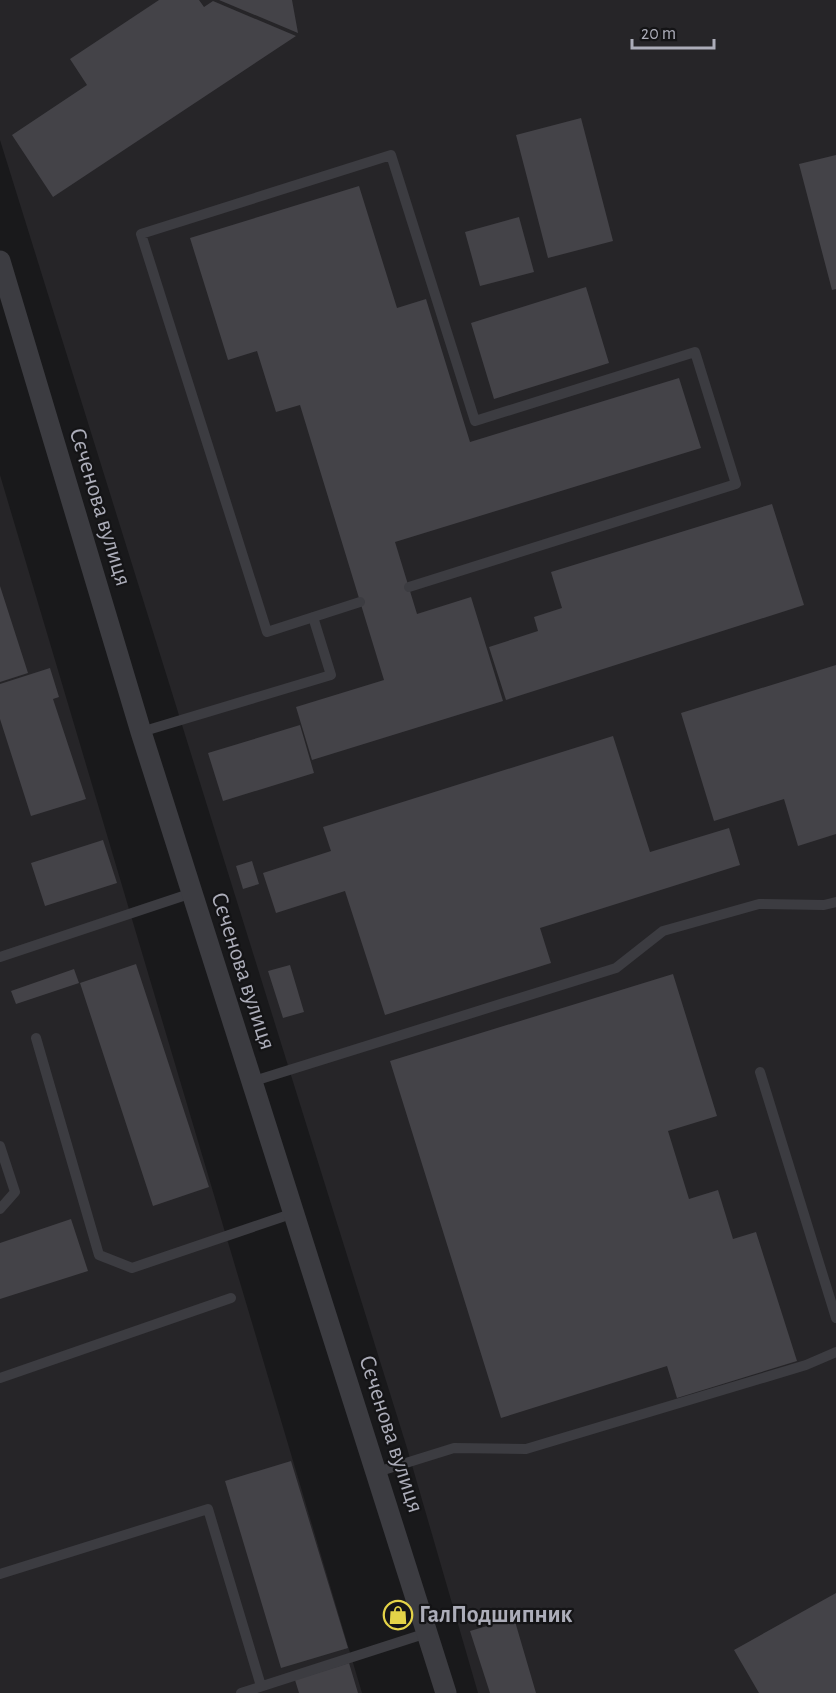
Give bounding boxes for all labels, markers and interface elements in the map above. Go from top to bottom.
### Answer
scale bar [632,12,714,50]
text: 20 m [641,25,676,43]
street label: Сєченова вулиця [65,425,135,589]
street label: Сєченова вулиця [206,889,280,1053]
street label: Сєченова вулиця [354,1352,428,1516]
shop icon: ГалПодшипник [382,1599,414,1631]
place label: ГалПодшипник [419,1603,573,1627]

